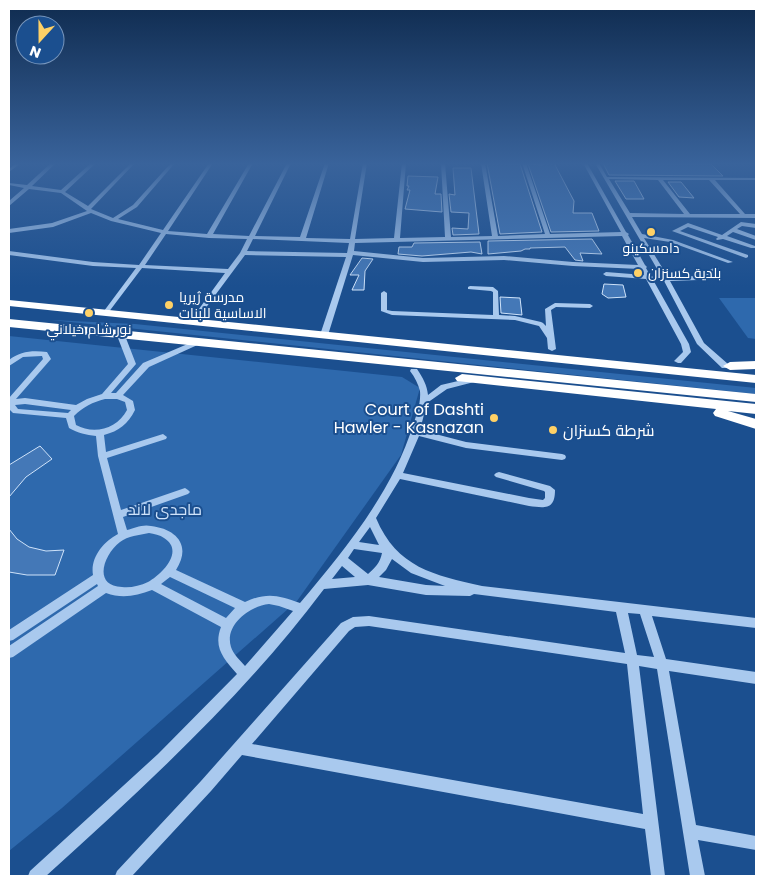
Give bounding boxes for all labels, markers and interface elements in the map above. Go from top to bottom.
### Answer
north arrow [15,15,65,65]
text: N [27,41,44,63]
marker: دامسكينو [645,226,657,238]
place label: دامسكينو [622,238,680,258]
place label: بلدية كسنزان [648,263,721,283]
marker: بلدية كسنزان [632,267,644,279]
place label: مدرسة ژيريا الاساسية للبنات [179,287,267,323]
marker: مدرسة ژيريا الاساسية للبنات [163,299,175,311]
marker: نور شام خيلاني [83,307,95,319]
place label: نور شام خيلاني [47,319,131,341]
place label: Court of Dashti Hawler - Kasnazan [334,398,484,439]
marker: Court of Dashti Hawler - Kasnazan [488,412,500,424]
place label: شرطة كسنزان [563,419,654,442]
marker: شرطة كسنزان [547,424,559,436]
park label: ماجدی لاند [128,498,202,521]

